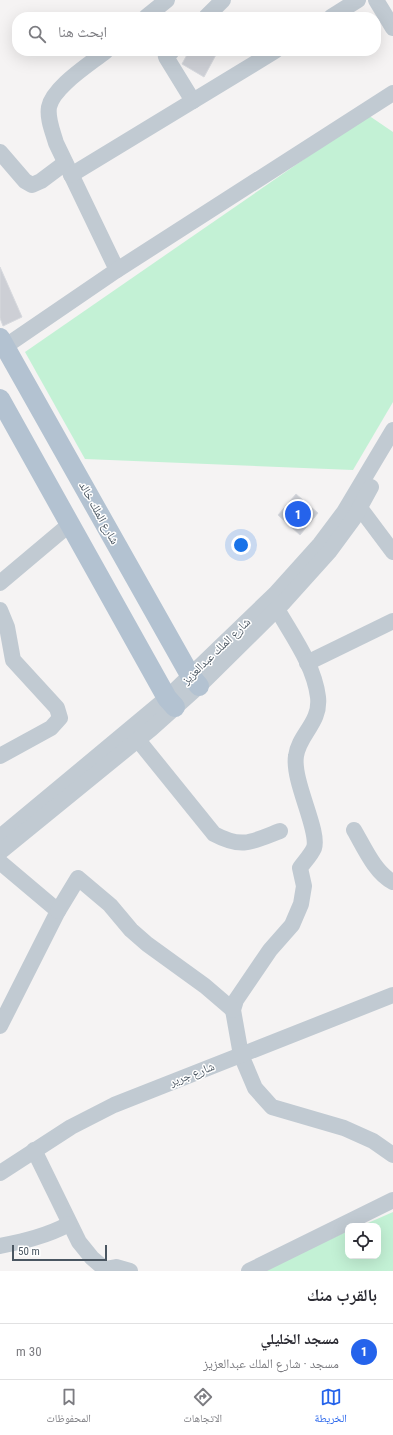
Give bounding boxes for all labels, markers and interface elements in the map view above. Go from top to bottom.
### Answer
search box [12,12,381,56]
icon: search [26,23,48,45]
text: ابحث هنا [58,23,107,41]
street label: شارع الملك خالد [75,479,122,547]
pin: 1 [285,499,311,529]
your location [231,535,251,555]
street label: شارع الملك عبدالعزيز [178,615,254,689]
street label: شارع جرير [167,1059,217,1090]
map controls [345,1223,381,1259]
button: locate [345,1223,381,1259]
scale bar [12,1243,107,1262]
text: 50 m [18,1245,40,1258]
text: بالقرب منك [307,1285,377,1305]
text: مسجد الخليلي [260,1330,339,1348]
text: 30 m [16,1344,42,1359]
text: 1 [361,1344,367,1359]
text: مسجد · شارع الملك عبدالعزيز [203,1356,339,1371]
tab: المحفوظات [46,1386,91,1429]
tab: الاتجاهات [183,1386,222,1429]
tab: الخريطة [314,1386,347,1429]

